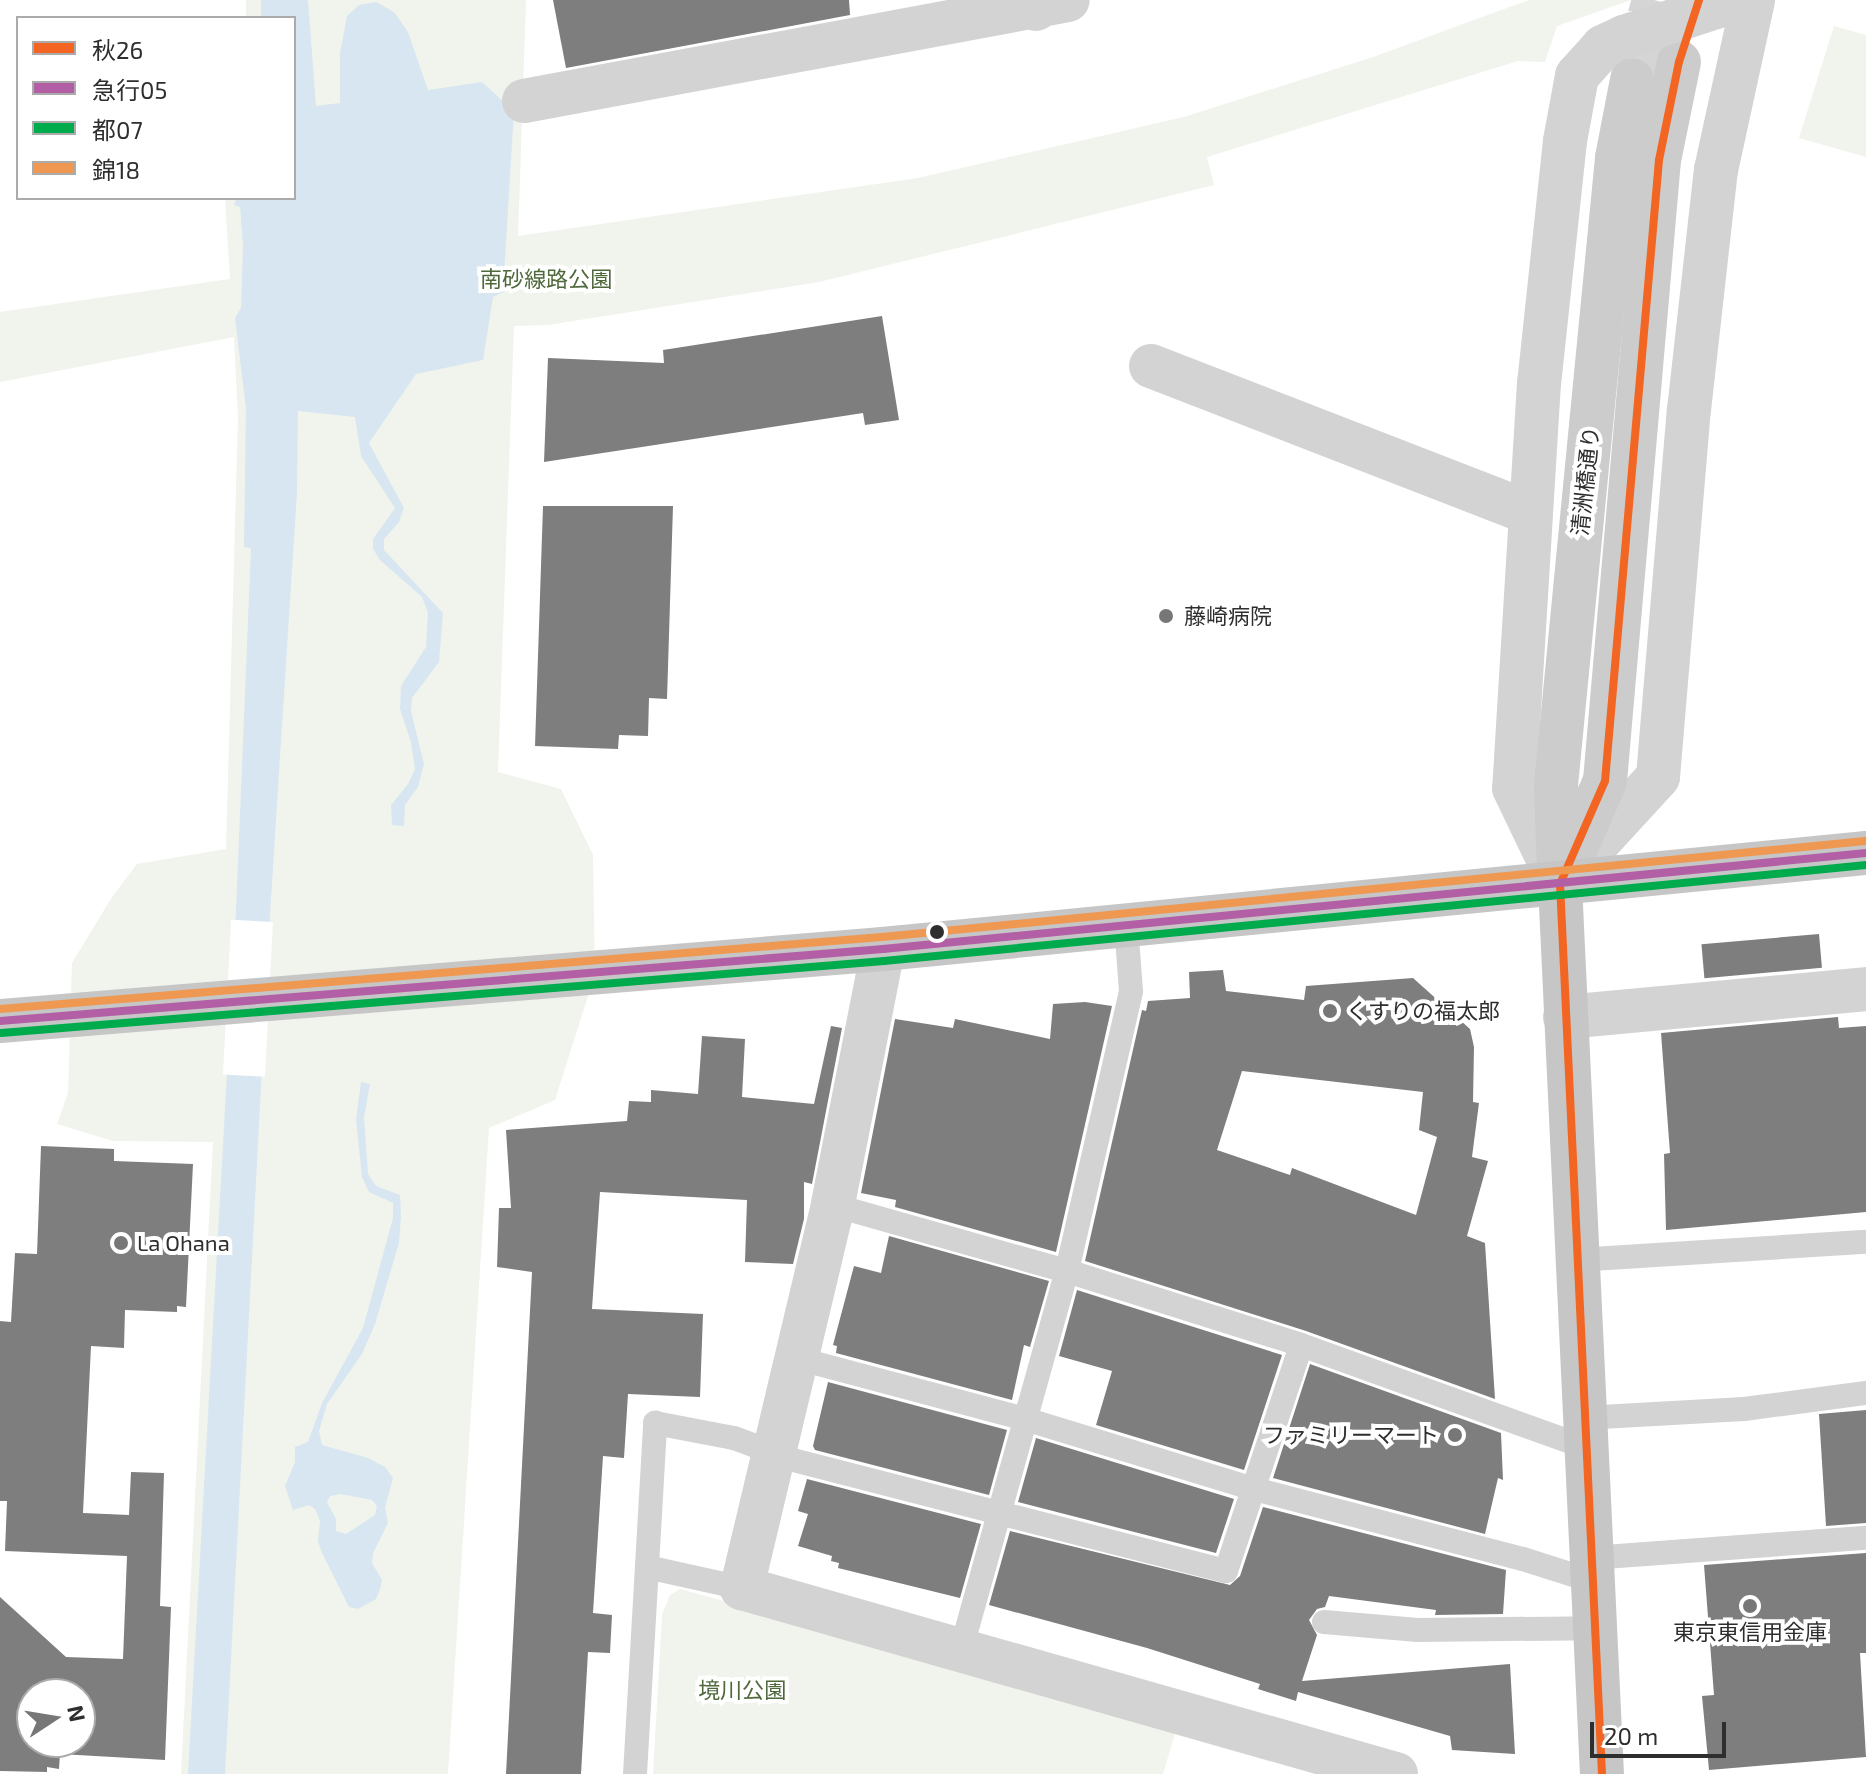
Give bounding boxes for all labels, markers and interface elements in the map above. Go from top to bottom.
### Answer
legend [16,16,296,200]
text: 秋26 [92,35,143,64]
text: 急行05 [92,75,167,104]
text: 都07 [92,115,143,144]
text: 錦18 [92,155,140,184]
park label: 南砂線路公園 [480,266,612,292]
street label: 清洲橋通り [1566,425,1604,537]
place label: 藤崎病院 [1184,603,1272,629]
marker: 藤崎病院 [1155,605,1177,627]
unlabelled marker [929,924,945,940]
place label: くすりの福太郎 [1346,998,1500,1024]
marker: くすりの福太郎 [1321,1002,1339,1020]
place label: La Ohana [137,1230,230,1256]
marker: La Ohana [112,1234,130,1252]
place label: ファミリーマート [1263,1422,1439,1448]
marker: ファミリーマート [1446,1426,1464,1444]
marker: 東京東信用金庫 [1741,1597,1759,1615]
place label: 東京東信用金庫 [1673,1619,1827,1645]
park label: 境川公園 [698,1677,786,1703]
north arrow [16,1678,96,1758]
text: N [63,1703,92,1724]
scale bar [1594,1706,1730,1756]
text: 20 m [1604,1721,1658,1750]

